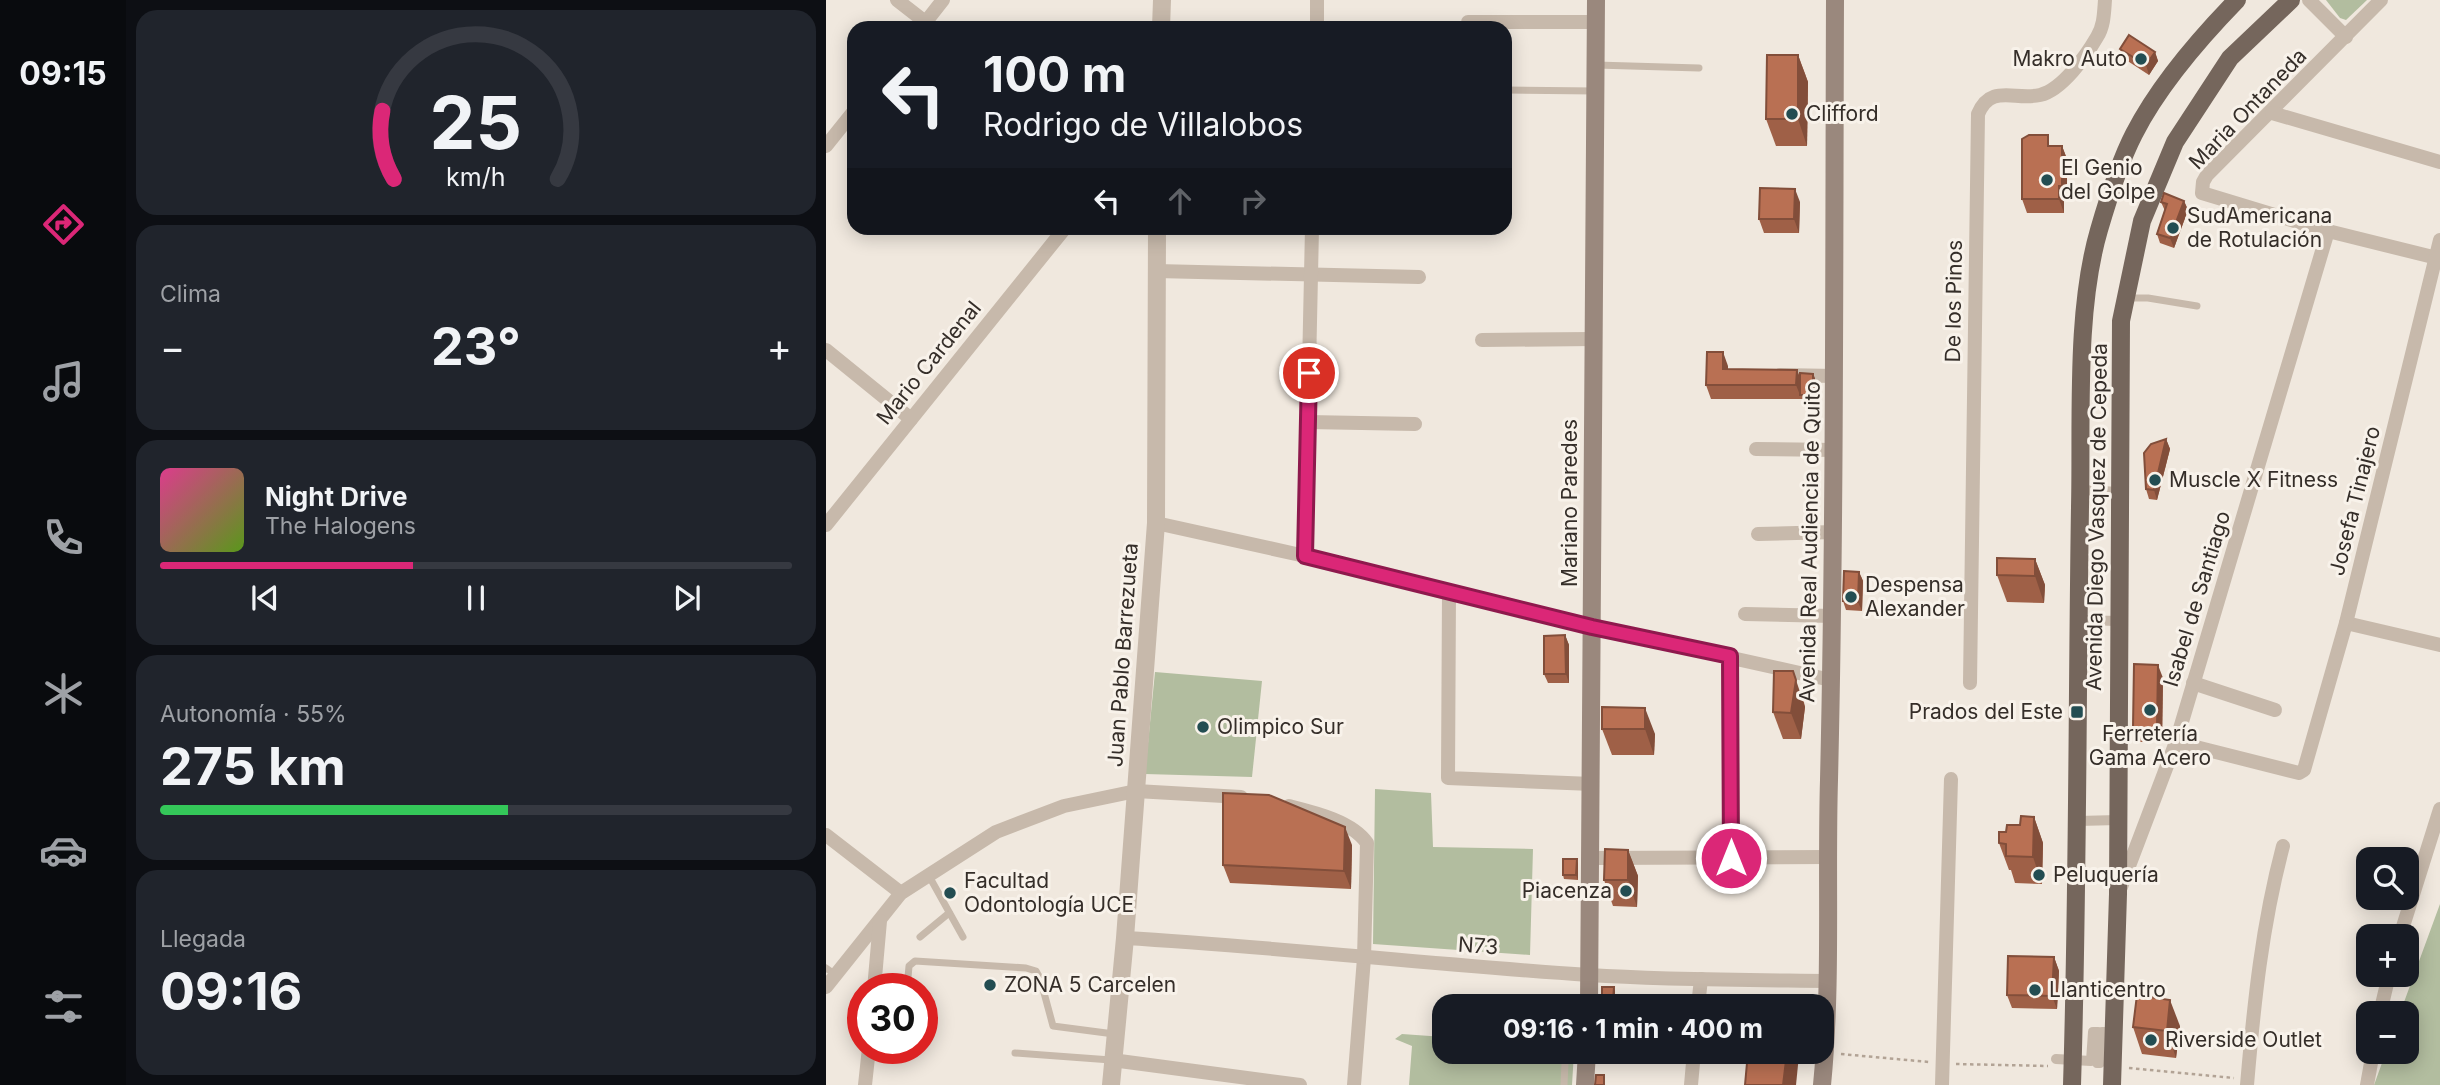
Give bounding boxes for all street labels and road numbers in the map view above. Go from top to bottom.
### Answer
street label: Maria Ontaneda [2184,43,2312,174]
street label: De los Pinos [1940,240,1967,362]
street label: Mario Cardenal [871,296,986,429]
street label: Avenida Diego Vasquez de Cepeda [2081,343,2112,691]
street label: Avenida Real Audiencia de Quito [1794,381,1825,703]
street label: Mariano Paredes [1557,419,1582,587]
street label: Josefa Tinajero [2324,423,2385,578]
street label: Isabel de Santiago [2158,508,2235,690]
street label: Juan Pablo Barrezueta [1102,542,1143,768]
street label: N73 [1457,932,1499,959]

